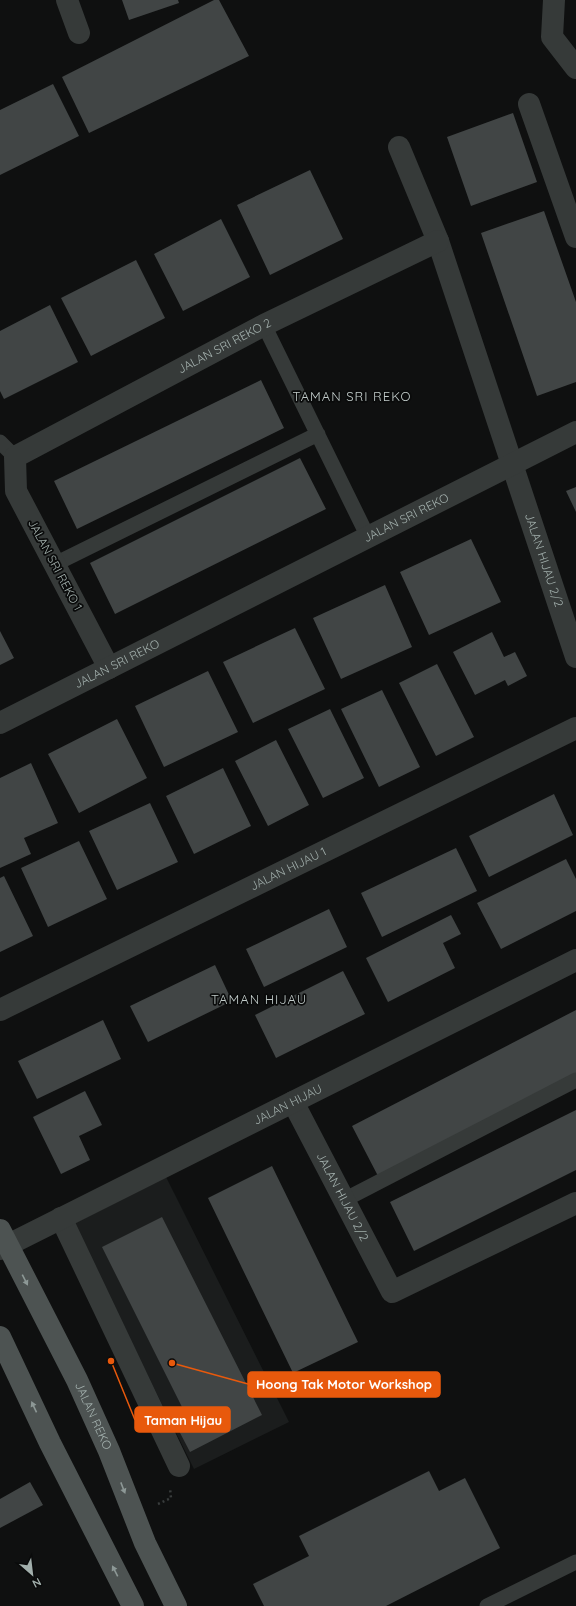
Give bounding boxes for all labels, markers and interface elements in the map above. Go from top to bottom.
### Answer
street label: JALAN SRI REKO 2 [175,315,274,376]
district label: TAMAN SRI REKO [292,388,412,404]
street label: JALAN SRI REKO [361,490,451,545]
street label: JALAN HIJAU 2/2 [522,511,567,609]
street label: JALAN SRI REKO 1 [25,517,86,613]
street label: JALAN SRI REKO [72,636,162,691]
street label: JALAN HIJAU 1 [248,843,329,893]
district label: TAMAN HIJAU [211,991,307,1007]
street label: JALAN HIJAU [251,1081,325,1128]
street label: JALAN HIJAU 2/2 [314,1150,372,1244]
one-way arrow [22,1274,28,1285]
callout: Hoong Tak Motor Workshop [248,1372,440,1397]
text: Hoong Tak Motor Workshop [256,1376,432,1392]
street label: JALAN REKO [72,1380,115,1452]
one-way arrow [30,1401,36,1413]
callout: Taman Hijau [135,1407,230,1432]
text: Taman Hijau [144,1412,222,1428]
one-way arrow [121,1482,127,1494]
north arrow [12,1554,52,1594]
one-way arrow [112,1565,118,1577]
text: N [30,1575,44,1591]

